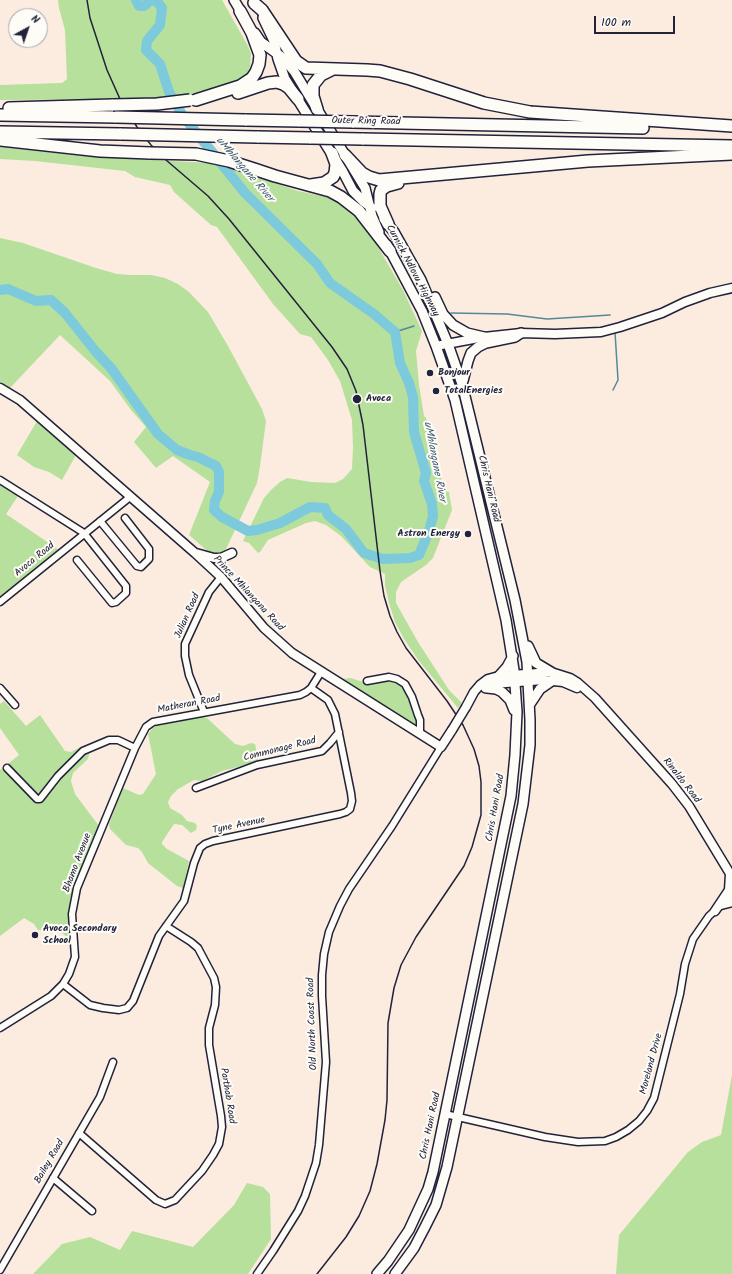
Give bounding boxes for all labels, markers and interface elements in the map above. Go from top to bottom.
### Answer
north arrow [8,8,48,48]
scale bar [596,8,677,34]
text: N [27,10,44,29]
text: 100 m [601,13,631,32]
street label: Outer Ring Road [331,115,401,129]
water label: uMhlangane River [212,135,276,205]
street label: Curnick Ndlovu Highway [383,223,441,319]
place label: Bonjour [438,367,470,379]
marker: Bonjour [425,368,435,378]
place label: TotalEnergies [444,385,503,397]
marker: TotalEnergies [431,386,441,396]
marker: Avoca [351,393,363,405]
place label: Avoca [366,393,391,405]
water label: uMhlangane River [420,421,448,503]
street label: Chris Hani Road [474,454,502,524]
place label: Astron Energy [397,528,460,540]
marker: Astron Energy [463,529,473,539]
street label: Avoca Road [13,540,57,580]
street label: Prince Mhlangana Road [210,554,286,634]
street label: Julian Road [173,591,203,641]
street label: Matheran Road [157,693,221,717]
street label: Commonage Road [243,735,317,765]
street label: Rinaldo Road [660,756,702,806]
street label: Chris Hani Road [484,773,508,843]
street label: Tyne Avenue [212,815,266,837]
street label: Bhamo Avenue [61,832,95,894]
place label: Avoca Secondary School [43,923,117,946]
marker: Avoca Secondary School [30,930,40,940]
street label: Old North Coast Road [305,977,321,1071]
street label: Moreland Drive [638,1032,666,1096]
street label: Parthab Road [217,1067,237,1125]
street label: Chris Hani Road [418,1091,444,1161]
street label: Bailey Road [33,1138,67,1186]

